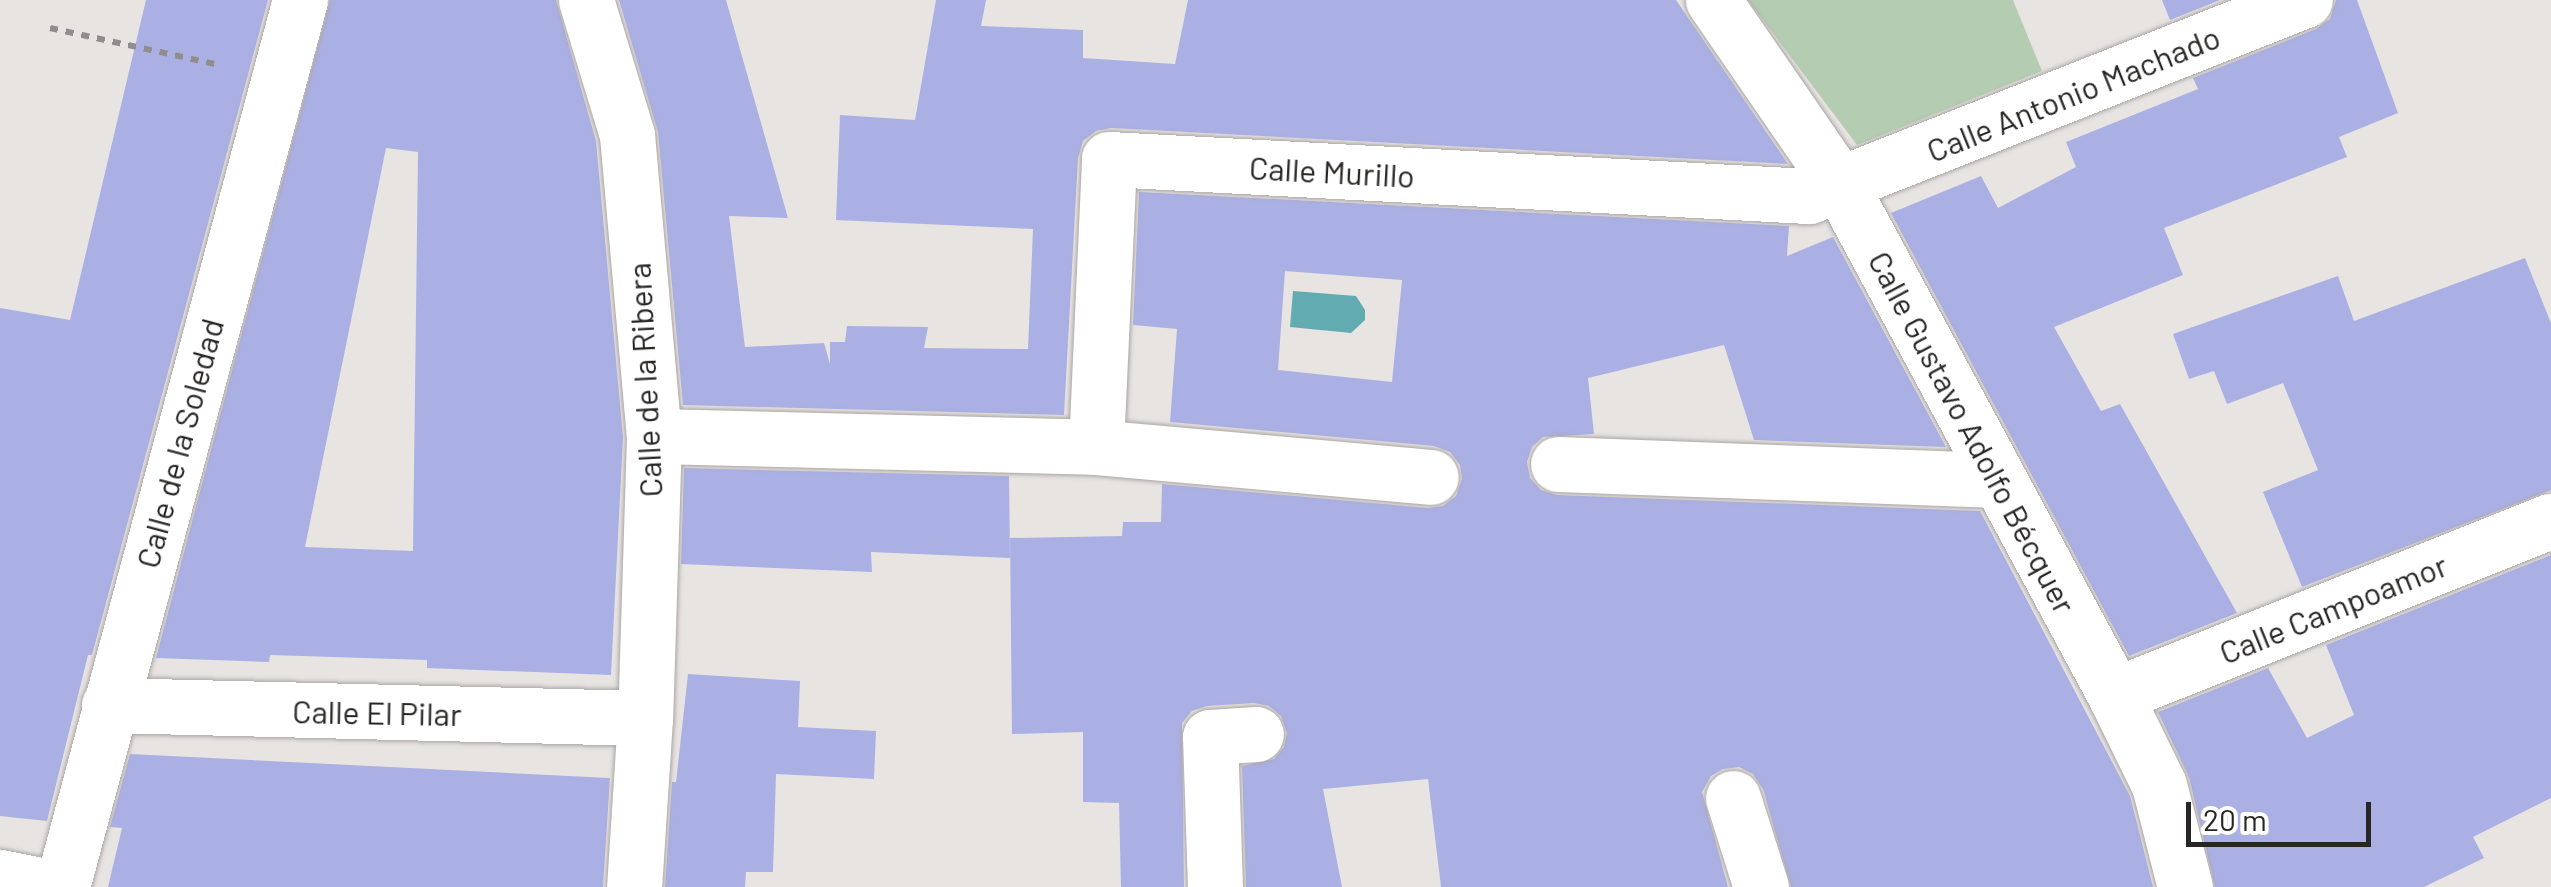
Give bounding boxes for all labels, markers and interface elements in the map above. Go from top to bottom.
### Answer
street label: Calle Antonio Machado [1921,17,2225,169]
street label: Calle Murillo [1248,147,1416,195]
street label: Calle Gustavo Adolfo Bécquer [1861,244,2085,620]
street label: Calle de la Ribera [619,262,669,498]
street label: Calle de la Soledad [127,314,231,572]
street label: Calle Campoamor [2213,545,2453,671]
street label: Calle El Pilar [292,691,462,733]
scale bar [2191,782,2376,844]
text: 20 m [2203,801,2267,837]

